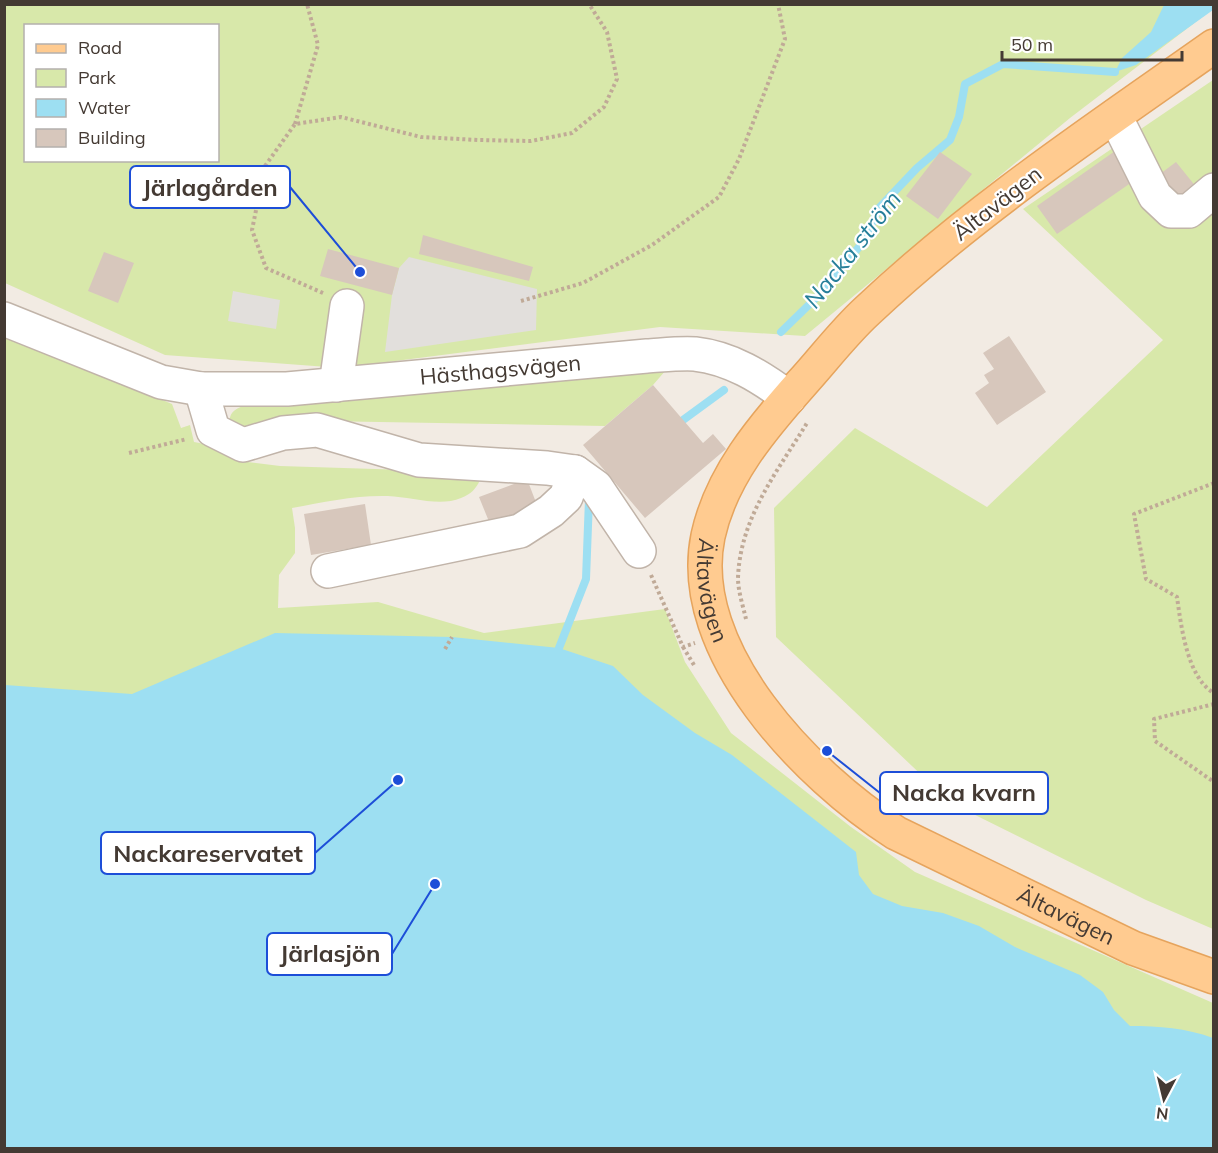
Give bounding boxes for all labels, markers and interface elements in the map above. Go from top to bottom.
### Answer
legend [24,24,219,162]
scale bar [1002,24,1182,62]
text: 50 m [1011,33,1053,56]
text: Road [78,36,122,59]
text: Park [78,66,117,89]
text: Water [78,96,131,119]
text: Building [78,126,146,149]
street label: Ältavägen [947,160,1047,246]
callout: Järlagården [130,166,290,208]
text: Järlagården [142,172,278,202]
water label: Nacka ström [797,184,907,314]
street label: Hästhagsvägen [419,348,582,391]
street label: Ältavägen [691,537,735,647]
callout: Nacka kvarn [880,772,1048,814]
text: Nacka kvarn [892,777,1036,807]
callout: Nackareservatet [101,832,315,874]
text: Nackareservatet [113,838,303,868]
street label: Ältavägen [1013,880,1120,951]
callout: Järlasjön [267,933,392,975]
text: Järlasjön [279,938,381,968]
north arrow [1134,1069,1194,1129]
text: N [1155,1103,1169,1125]

